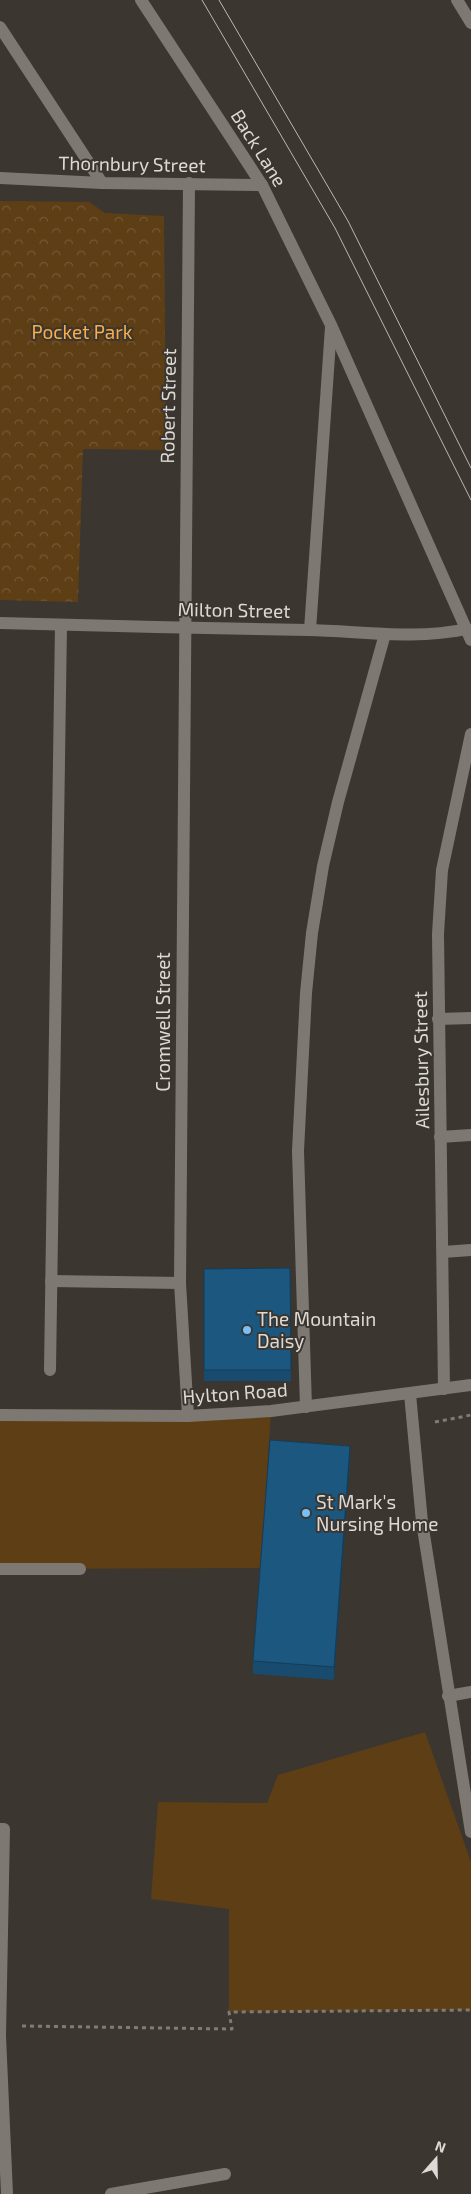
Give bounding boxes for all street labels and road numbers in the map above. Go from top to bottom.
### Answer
street label: Back Lane [227,105,292,191]
street label: Thornbury Street [58,151,206,176]
street label: Robert Street [155,348,180,464]
street label: Milton Street [177,597,291,622]
street label: Cromwell Street [151,952,174,1092]
street label: Ailesbury Street [408,991,433,1129]
street label: Hylton Road [182,1377,288,1408]

